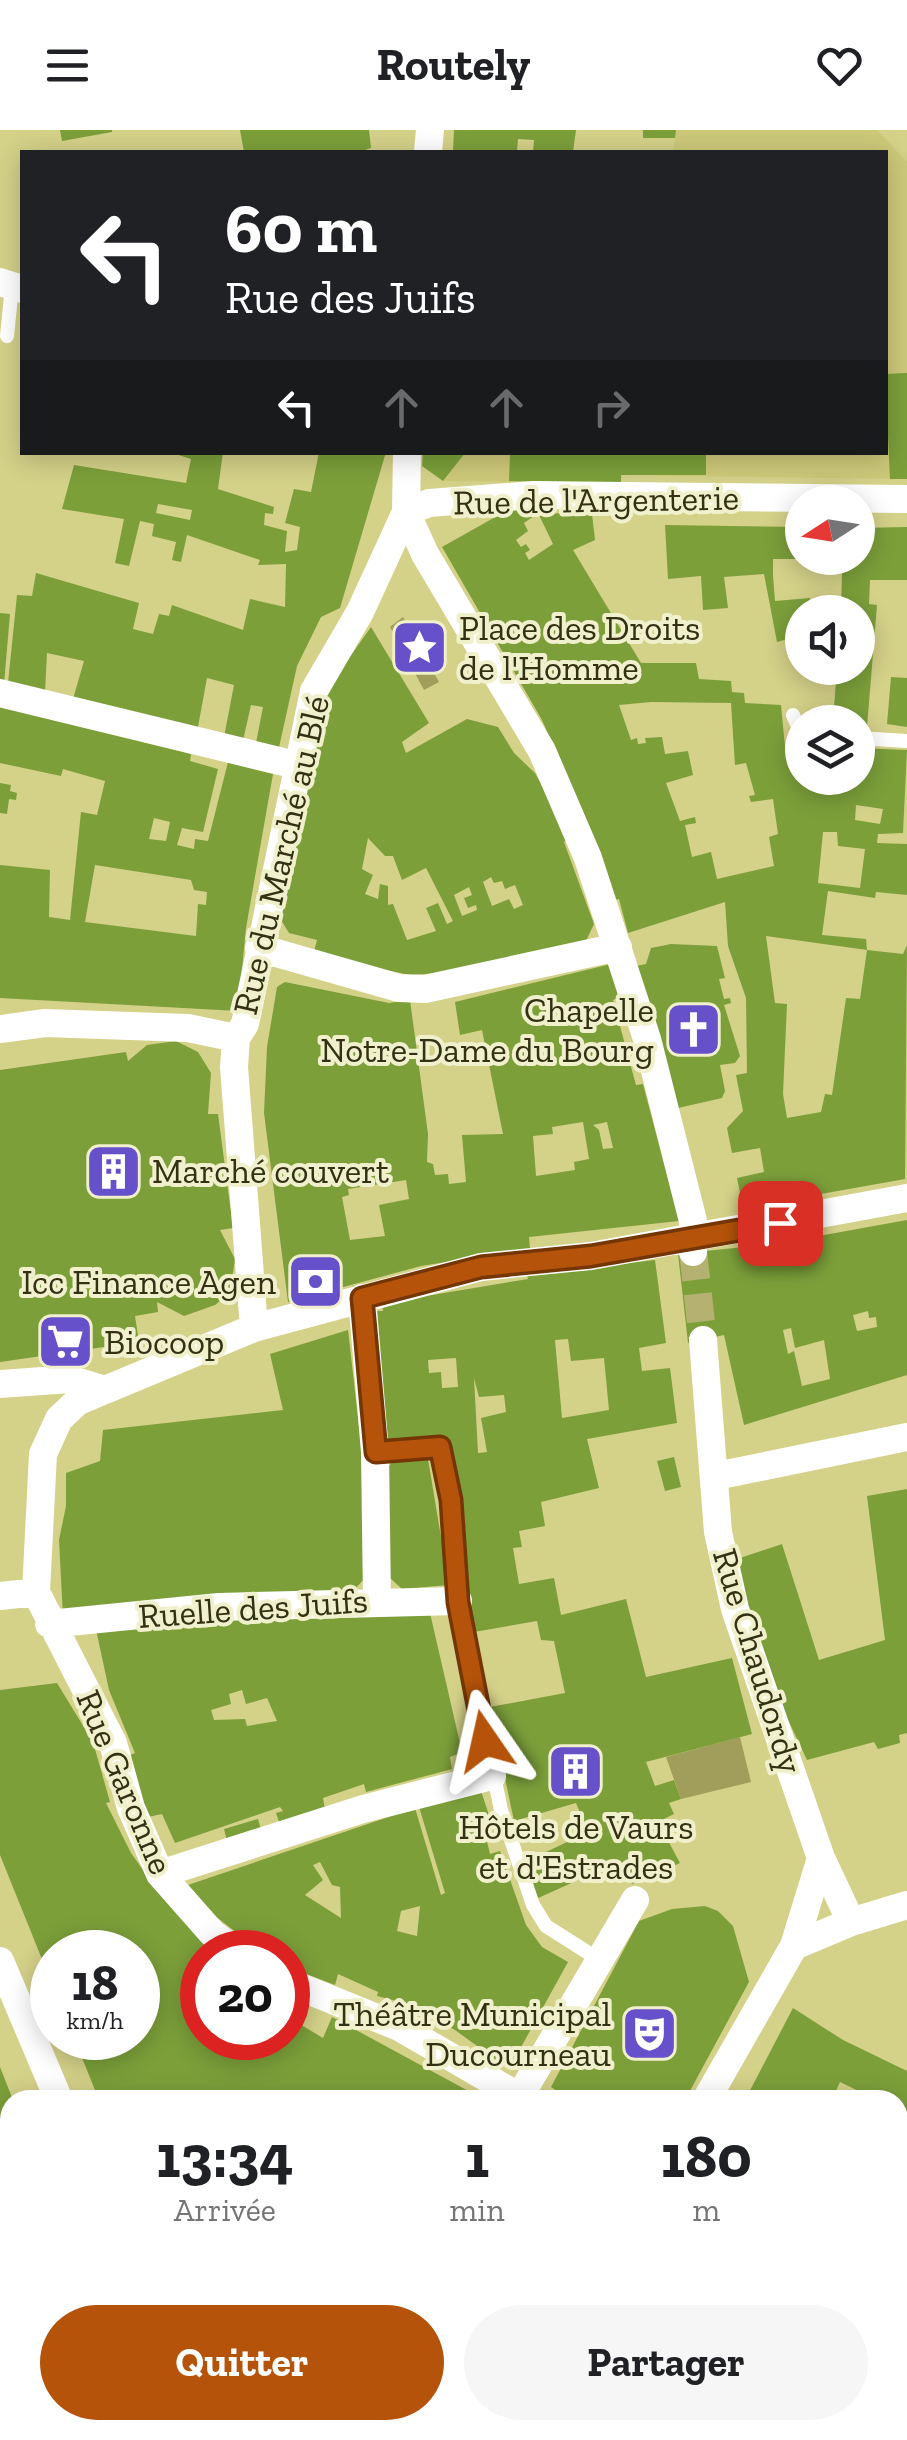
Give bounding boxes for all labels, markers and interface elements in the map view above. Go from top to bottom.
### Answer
icon: menu [40,38,95,93]
text: Routely [377,38,530,92]
icon: heart [812,38,867,93]
text: 60 m [225,186,377,270]
icon: left [60,190,190,320]
text: Rue des Juifs [225,271,476,325]
icon: left [269,380,324,435]
icon: ahead [374,380,429,435]
icon: ahead [479,380,534,435]
icon: right [584,380,639,435]
street label: Rue de l'Argenterie [453,477,739,523]
north arrow [785,485,875,575]
map controls [785,485,875,795]
button: sound [785,595,875,685]
place label: Place des Droits de l'Homme [459,607,700,689]
place icon: Place des Droits de l'Homme [390,618,450,678]
street label: Rue du Marché au Blé [224,692,338,1018]
button: layers [785,705,875,795]
place label: Chapelle Notre-Dame du Bourg [320,989,654,1071]
church icon: Chapelle Notre-Dame du Bourg [663,1000,723,1060]
building icon: Marché couvert [83,1141,143,1201]
place label: Marché couvert [152,1150,389,1192]
pin [738,1181,823,1266]
icon: arrive [753,1196,808,1251]
bank icon: Icc Finance Agen [285,1252,345,1312]
place label: Icc Finance Agen [22,1261,276,1303]
supermarket icon: Biocoop [35,1312,95,1372]
place label: Biocoop [104,1321,224,1363]
street label: Rue Chaudordy [704,1543,812,1779]
street label: Ruelle des Juifs [137,1579,369,1637]
street label: Rue Garonne [67,1684,183,1880]
position arrow [433,1689,537,1793]
building icon: Hôtels de Vaurs et d'Estrades [546,1741,606,1801]
place label: Hôtels de Vaurs et d'Estrades [458,1806,694,1888]
speed limit sign: 20 [180,1930,310,2060]
text: 18 [71,1953,119,2013]
place label: Théâtre Municipal Ducourneau [333,1993,611,2075]
theatre icon: Théâtre Municipal Ducourneau [620,2004,680,2064]
text: km/h [66,2005,124,2035]
text: 13:34 [156,2120,293,2192]
text: 1 [465,2120,489,2192]
text: 180 [661,2120,752,2192]
text: Arrivée [174,2191,276,2229]
text: min [450,2191,505,2229]
text: m [692,2191,720,2229]
button: Quitter [40,2305,444,2420]
button: Partager [464,2305,868,2420]

